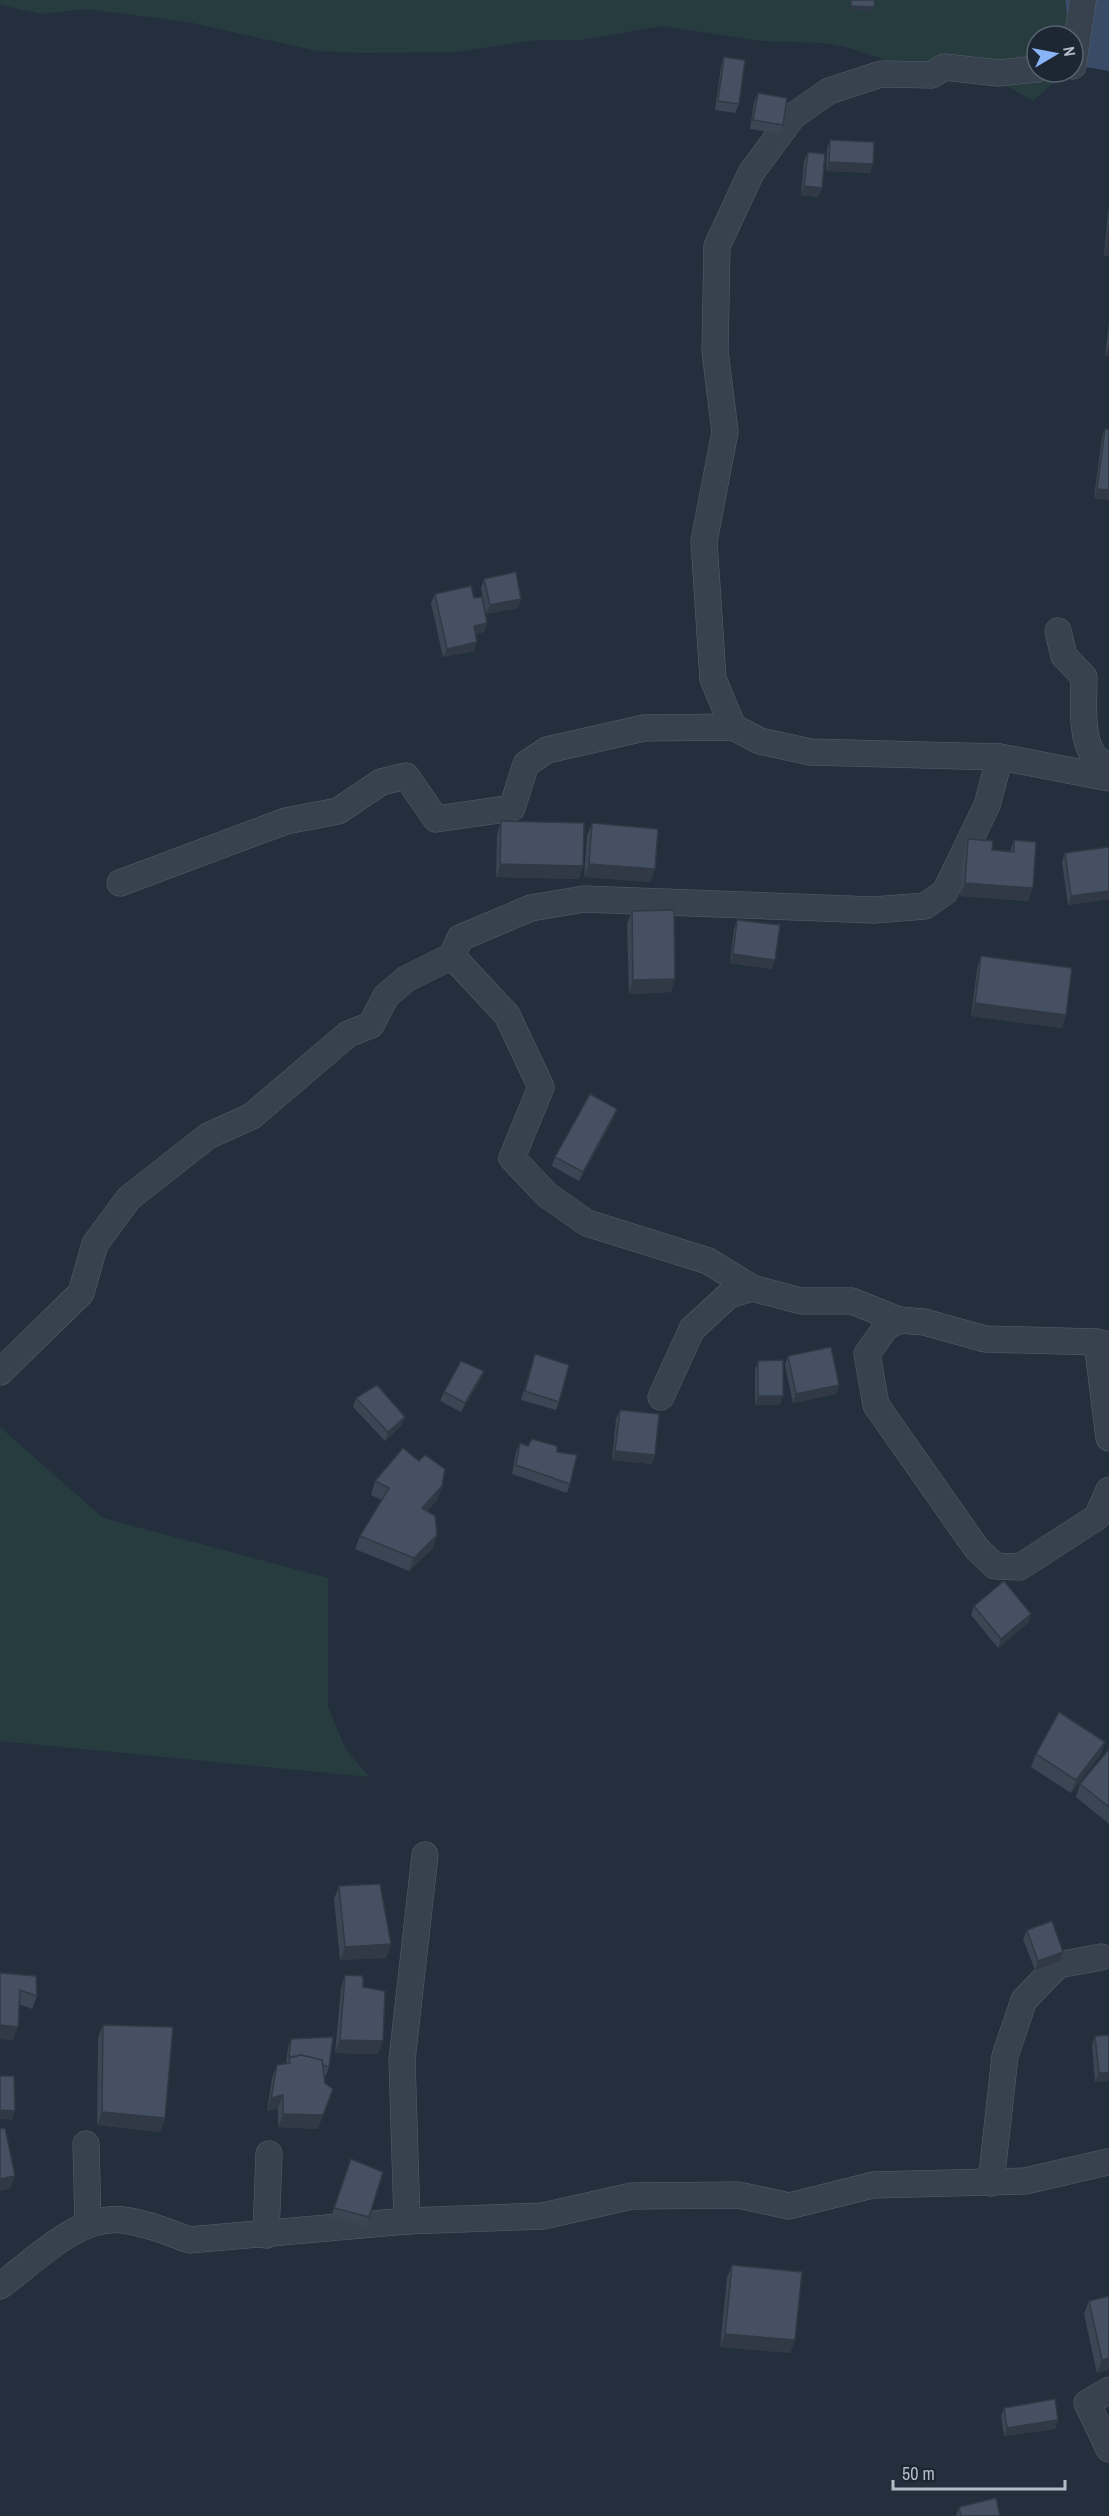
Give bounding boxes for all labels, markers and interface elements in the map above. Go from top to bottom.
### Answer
north arrow [1025,24,1085,84]
text: N [1058,45,1081,58]
scale bar [893,2453,1066,2491]
text: 50 m [902,2461,935,2486]

